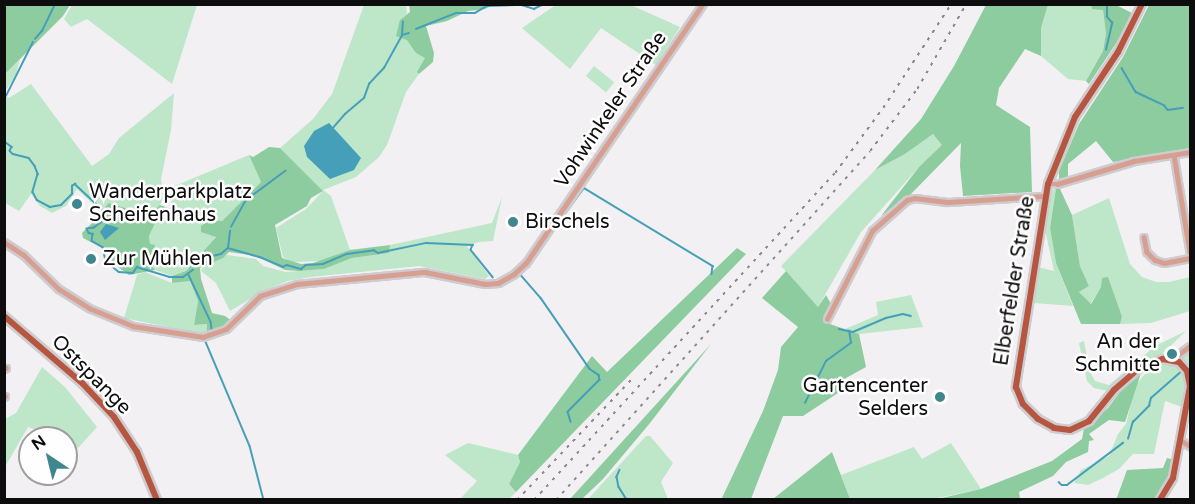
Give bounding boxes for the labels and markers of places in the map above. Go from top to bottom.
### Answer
place label: Wanderparkplatz Scheifenhaus [89,180,252,227]
marker: Wanderparkplatz Scheifenhaus [70,197,84,211]
place label: Birschels [525,210,610,234]
marker: Birschels [506,215,520,229]
place label: Zur Mühlen [103,247,213,271]
marker: Zur Mühlen [84,252,98,266]
place label: An der Schmitte [1075,330,1160,377]
marker: An der Schmitte [1165,347,1179,361]
place label: Gartencenter Selders [803,374,928,421]
marker: Gartencenter Selders [933,390,947,404]

